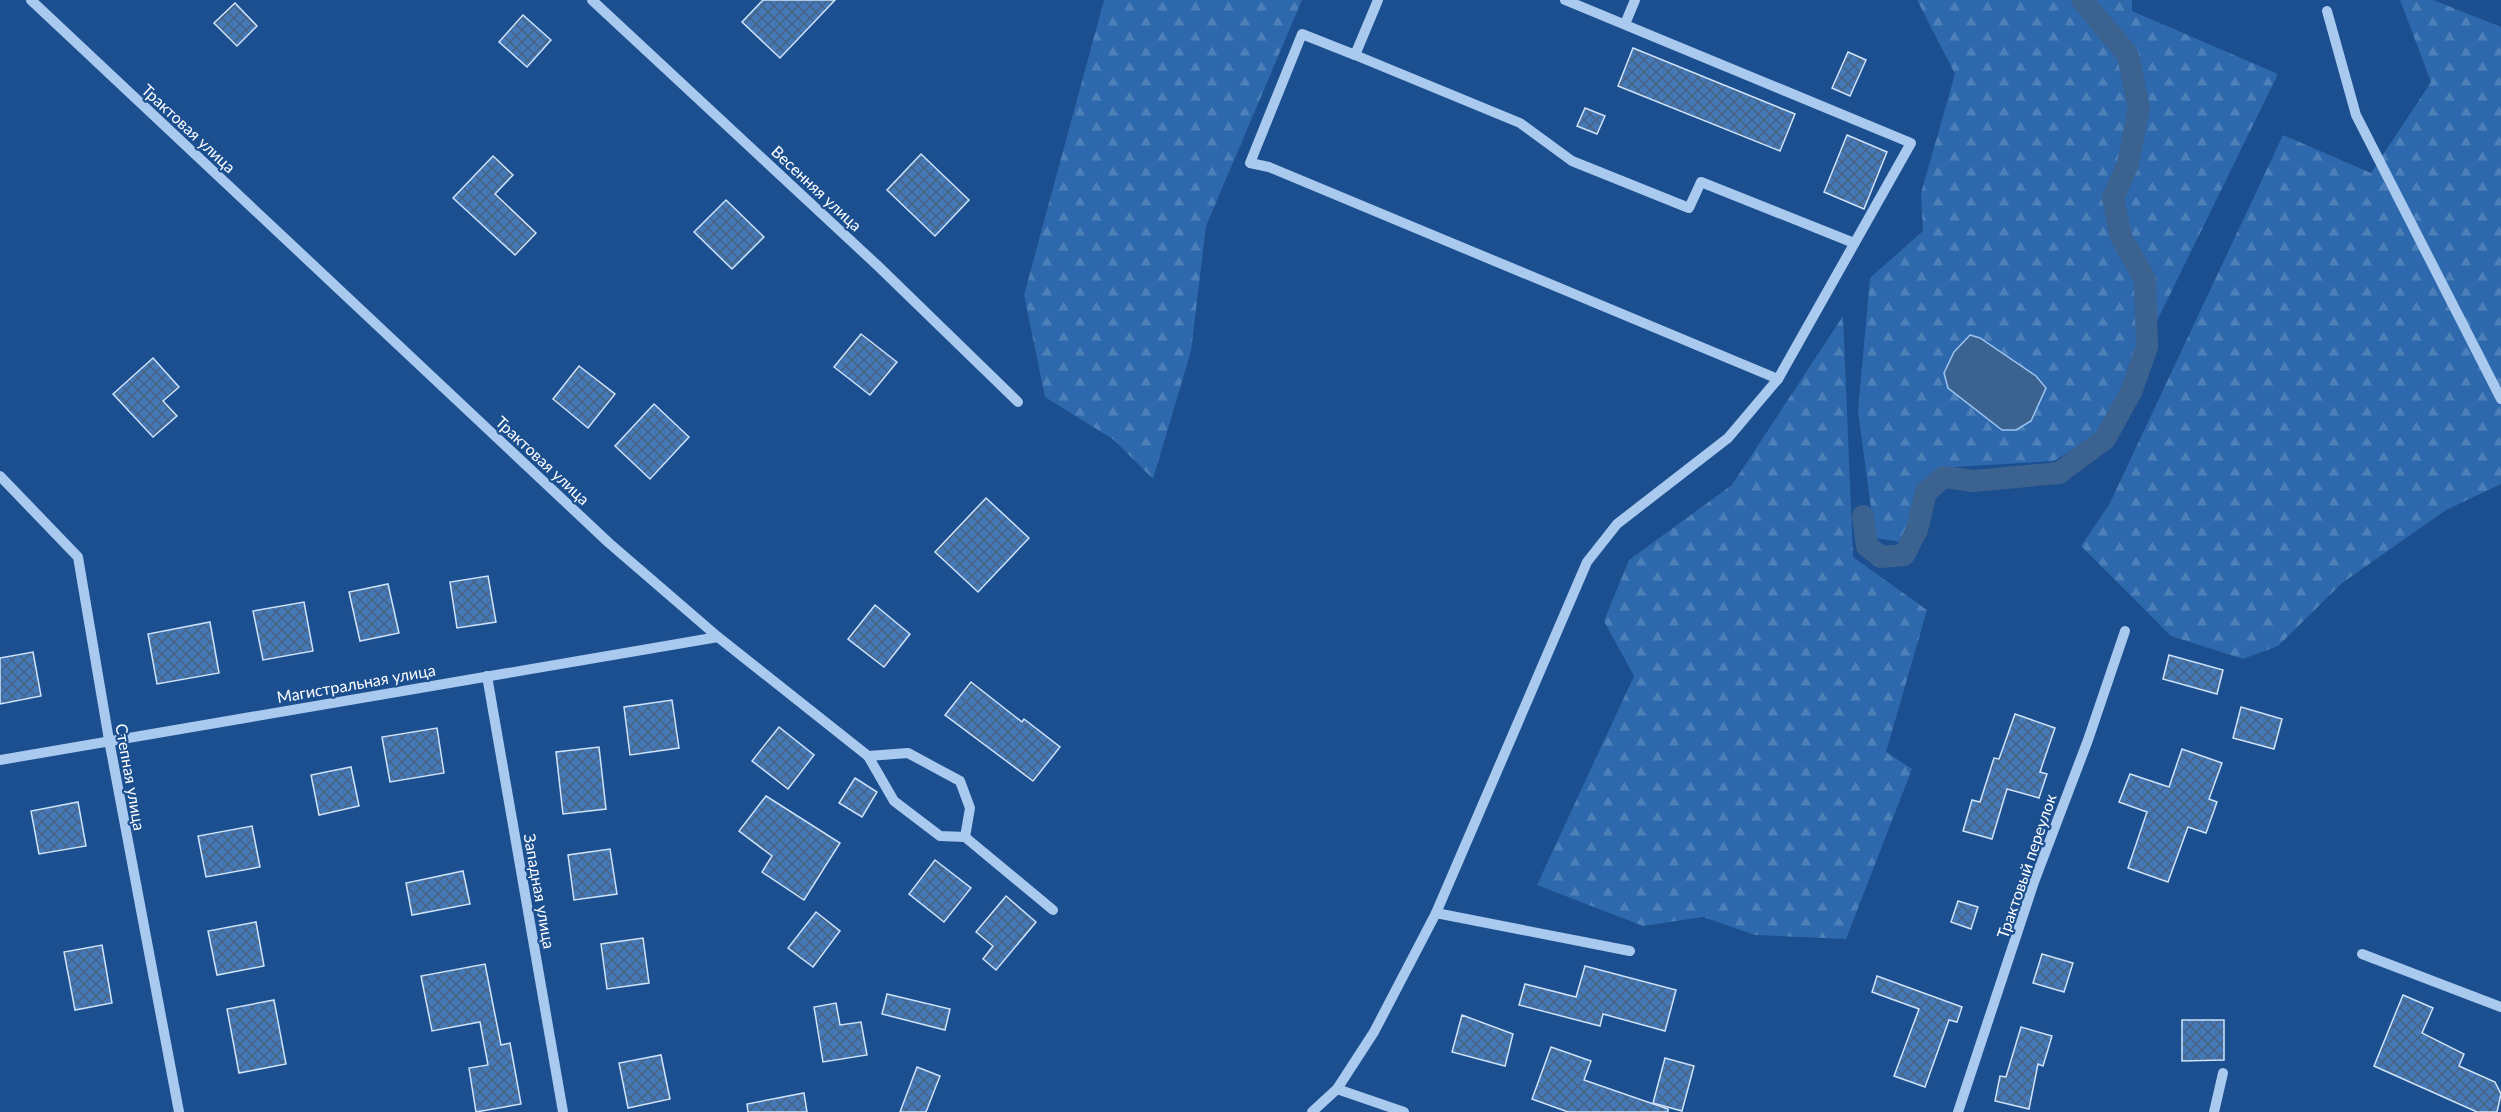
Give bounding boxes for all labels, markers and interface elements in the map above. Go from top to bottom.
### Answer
street label: Трактовая улица [138,80,240,176]
street label: Весенняя улица [768,141,866,235]
street label: Трактовая улица [492,412,594,508]
street label: Магистральная улица [275,660,437,706]
street label: Степная улица [112,722,150,832]
street label: Трактовый переулок [1992,791,2060,941]
street label: Западная улица [521,832,559,950]

